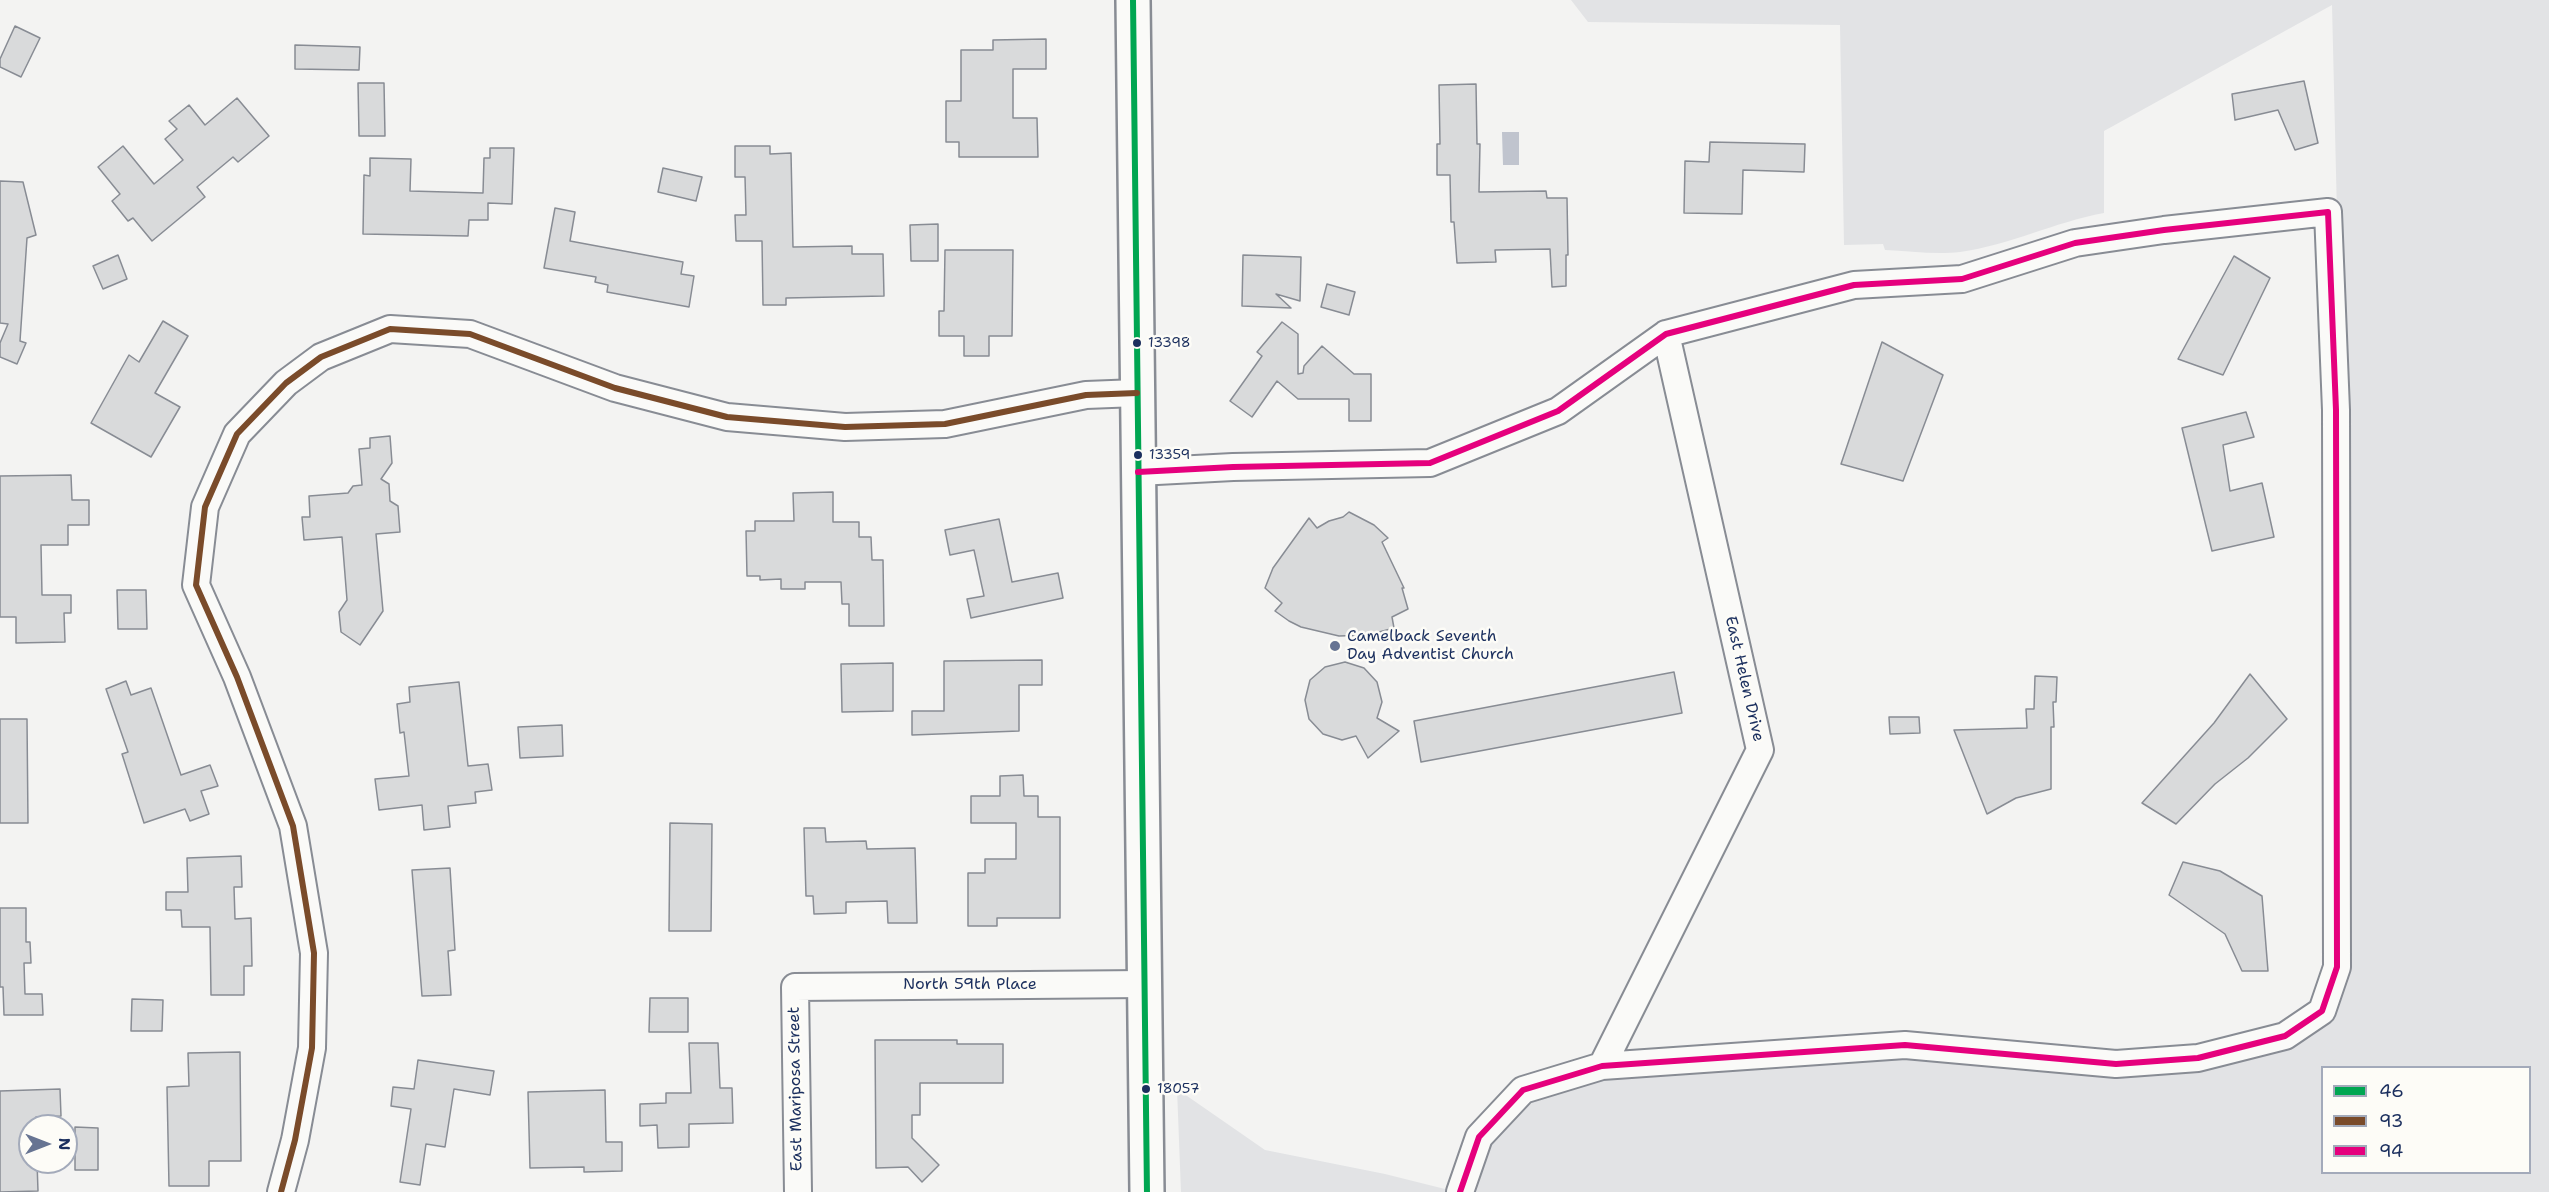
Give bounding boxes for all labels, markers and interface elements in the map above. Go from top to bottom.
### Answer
place label: 13398 [1148,335,1191,351]
marker: 13398 [1131,337,1143,349]
place label: 13359 [1149,447,1190,463]
marker: 13359 [1132,449,1144,461]
street label: East Helen Drive [1720,614,1768,744]
place label: Camelback Seventh Day Adventist Church [1347,627,1514,665]
marker: Camelback Seventh Day Adventist Church [1328,639,1342,653]
street label: North 59th Place [903,975,1037,995]
street label: East Mariposa Street [785,1006,807,1172]
legend [2321,1066,2531,1174]
text: 46 [2379,1079,2404,1103]
place label: 18057 [1157,1081,1199,1097]
marker: 18057 [1140,1083,1152,1095]
text: 93 [2379,1109,2403,1133]
north arrow [18,1114,78,1174]
text: N [54,1138,75,1150]
text: 94 [2379,1139,2403,1163]

